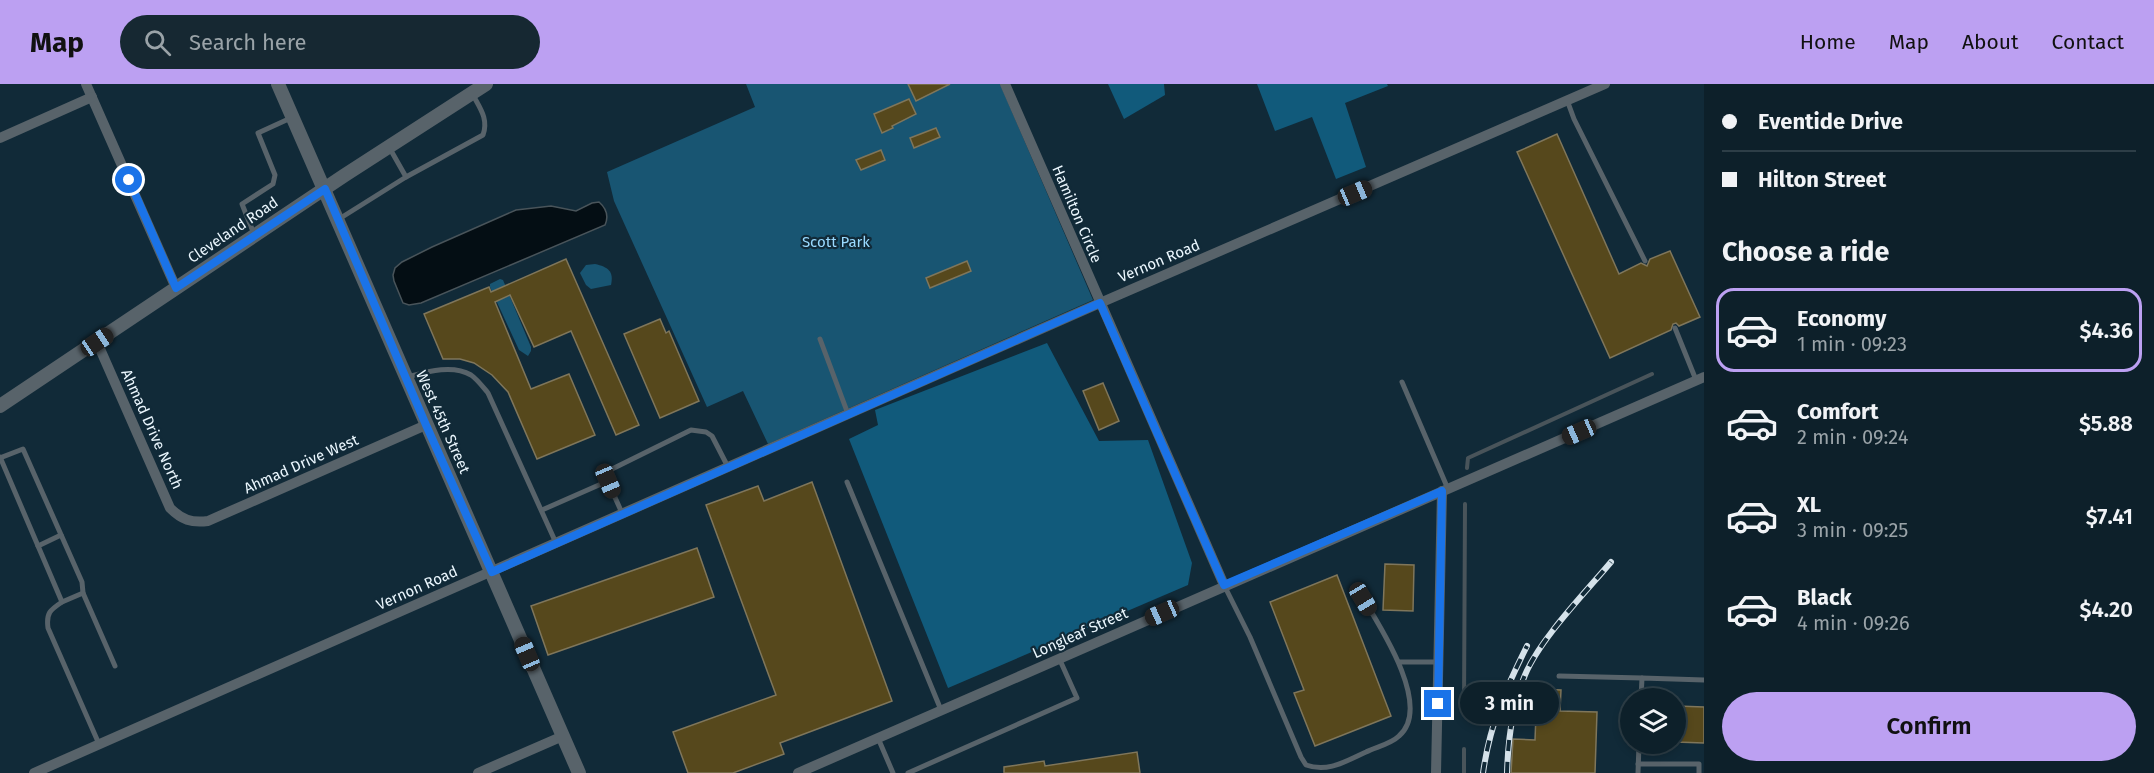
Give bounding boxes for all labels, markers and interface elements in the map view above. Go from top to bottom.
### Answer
search box [120,15,540,69]
text: Map [30,26,84,59]
icon: search [141,26,174,59]
text: Search here [189,29,307,56]
text: Home [1800,29,1856,55]
text: Map [1889,29,1929,55]
text: About [1962,29,2019,55]
text: Contact [2052,29,2124,55]
text: Eventide Drive [1758,108,1903,135]
street label: Hamilton Circle [1048,163,1106,265]
route start [115,166,142,193]
text: Hilton Street [1758,166,1886,193]
car [1335,178,1375,208]
street label: Cleveland Road [184,193,282,267]
park label: Scott Park [802,233,870,251]
street label: Vernon Road [1116,236,1202,286]
text: Choose a ride [1722,236,1889,268]
icon: car [1725,303,1779,357]
text: Economy [1797,305,1886,332]
text: $4.36 [2080,317,2133,344]
car [77,324,117,360]
text: 1 min · 09:23 [1797,332,1907,356]
street label: Ahmad Drive North [117,366,187,492]
street label: West 45th Street [412,368,474,477]
icon: car [1725,396,1779,450]
text: Comfort [1797,398,1878,425]
text: $5.88 [2079,410,2133,437]
car [1559,416,1599,448]
text: 2 min · 09:24 [1797,425,1908,449]
street label: Ahmad Drive West [241,430,362,497]
car [593,461,623,501]
icon: car [1725,489,1779,543]
text: XL [1797,491,1821,518]
text: $7.41 [2086,503,2133,530]
text: 3 min · 09:25 [1797,518,1908,542]
street label: Vernon Road [374,562,460,614]
car [1346,579,1380,619]
icon: car [1725,582,1779,636]
text: Black [1797,584,1852,611]
text: $4.20 [2079,596,2133,623]
car [1142,597,1182,629]
street label: Longleaf Street [1029,604,1131,662]
text: 4 min · 09:26 [1797,611,1910,635]
car [512,634,542,674]
callout: 3 min [1459,683,1558,725]
map controls [1620,688,1686,754]
button: layers [1620,688,1686,754]
route end [1424,690,1451,717]
text: 3 min [1485,691,1534,715]
button: Confirm [1722,692,2136,761]

